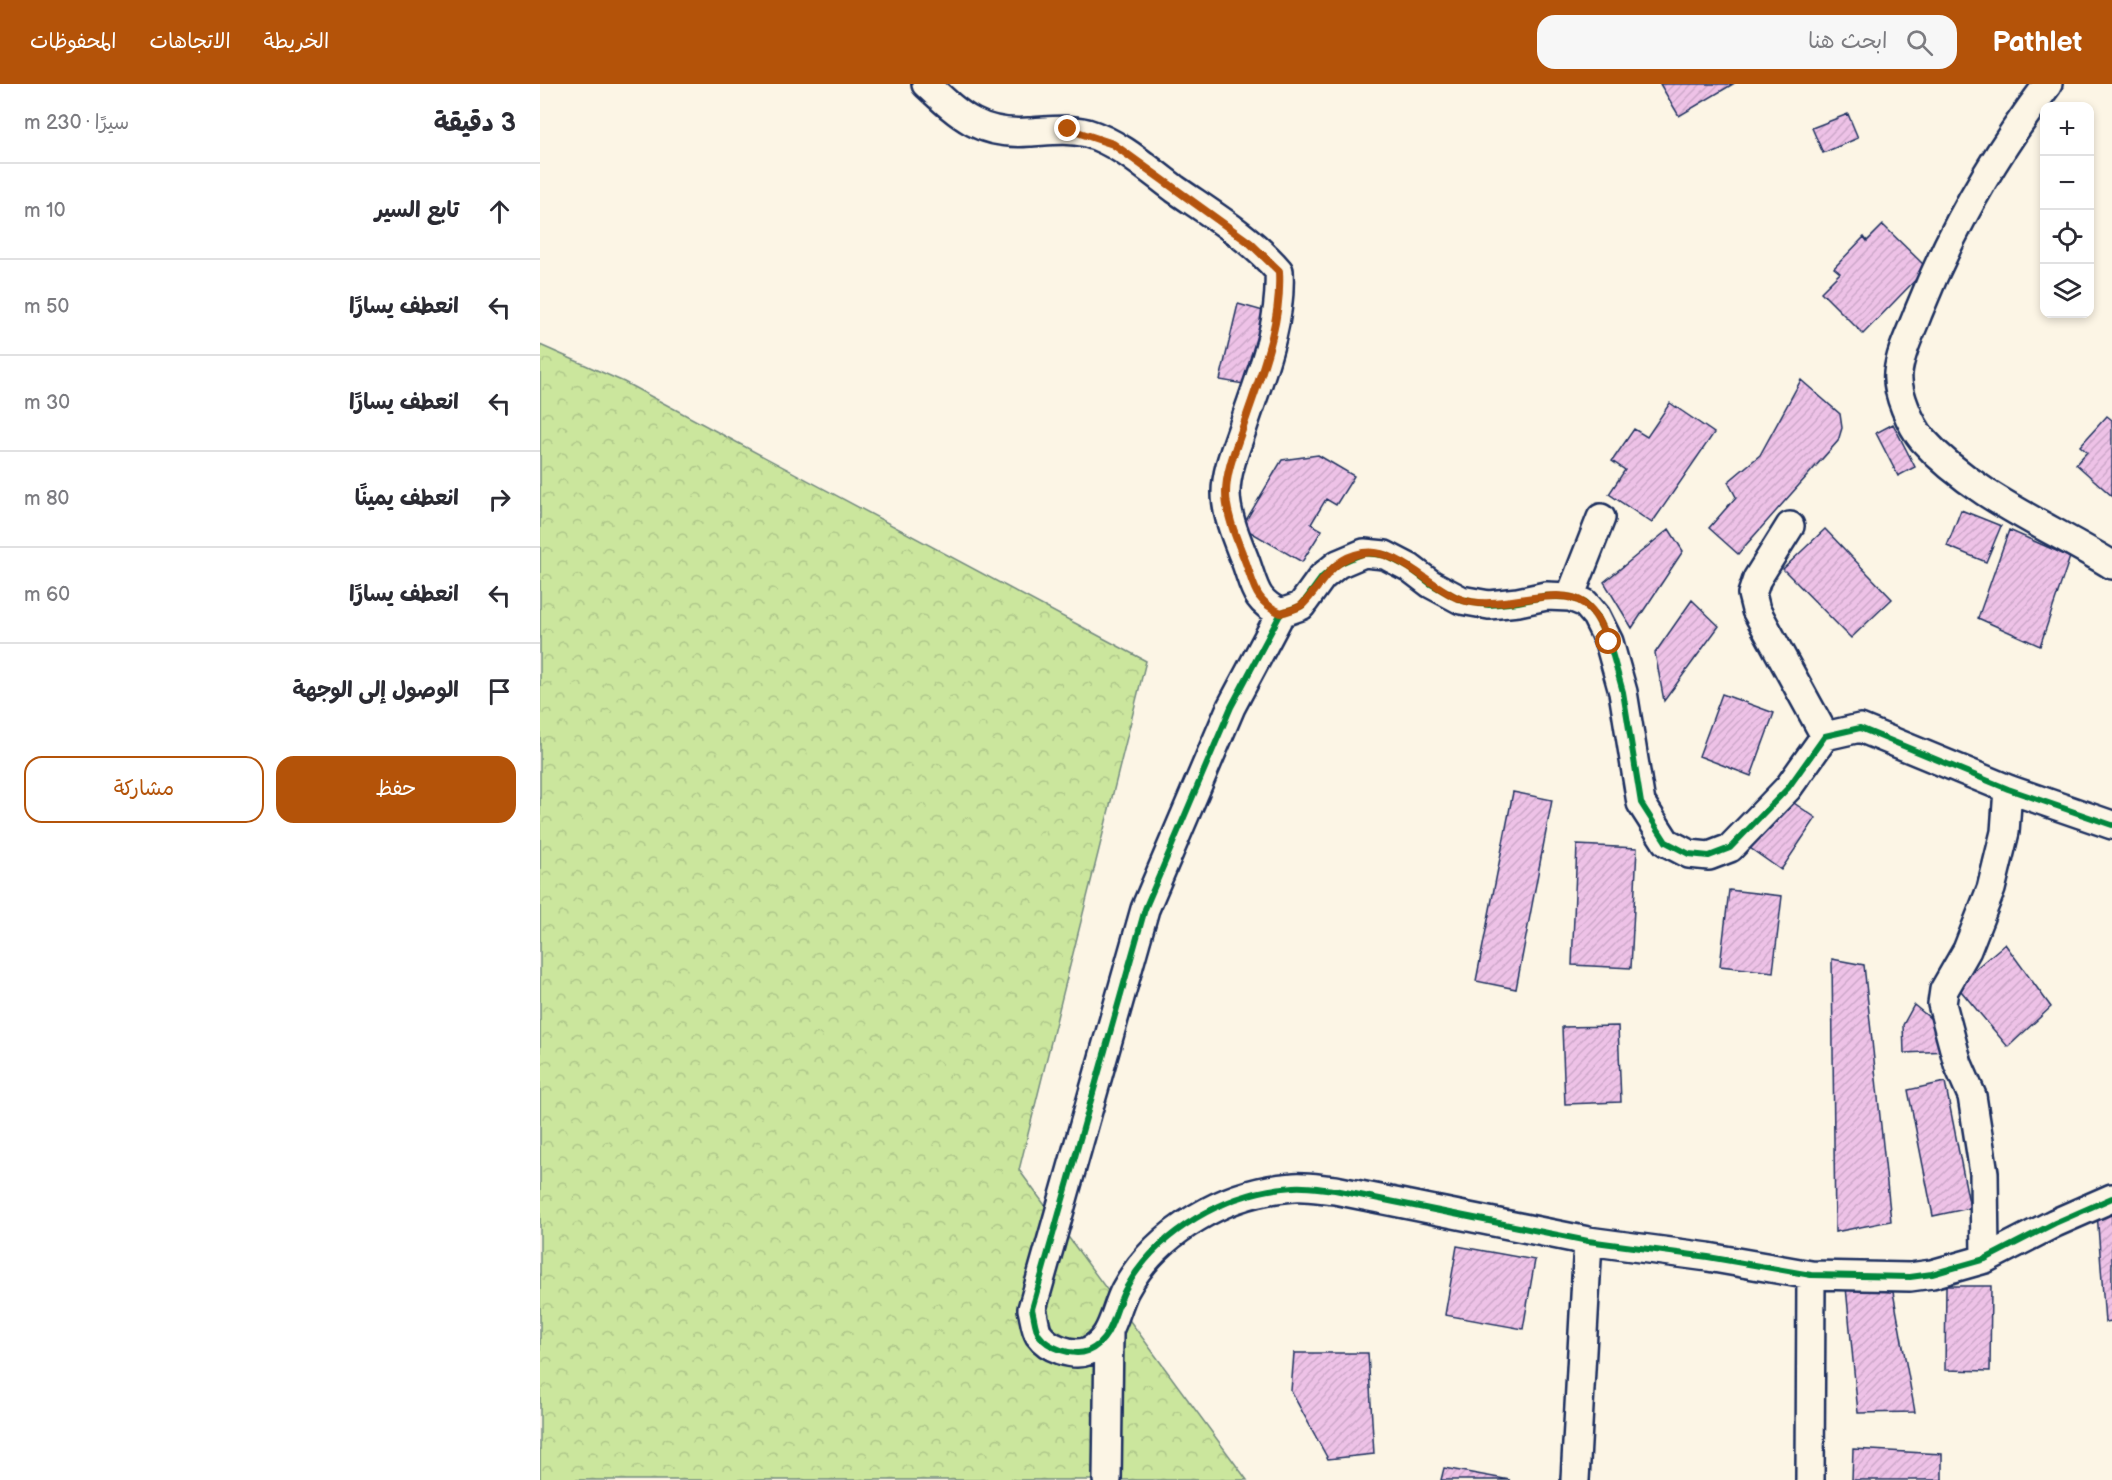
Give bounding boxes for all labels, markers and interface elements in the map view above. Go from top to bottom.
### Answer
search box [1537,15,1957,69]
icon: search [1903,26,1936,59]
text: Pathlet [1993,26,2082,59]
text: ابحث هنا [1808,28,1888,55]
text: المحفوظات [30,29,116,54]
text: الاتجاهات [149,29,231,54]
text: الخريطة [264,29,329,54]
map controls [2040,102,2094,318]
button: + [2040,102,2094,156]
text: 3 دقيقة [434,108,516,139]
text: سيرًا · 230 m [24,111,129,135]
route end [1054,115,1080,141]
button: − [2040,156,2094,210]
icon: ahead [483,195,516,228]
text: تابع السير [375,197,459,224]
text: 10 m [24,199,65,223]
button: locate [2040,210,2094,264]
button: layers [2040,264,2094,318]
icon: left [483,291,516,324]
text: انعطف يسارًا [349,293,459,320]
text: 50 m [24,295,69,319]
icon: left [483,387,516,420]
text: انعطف يسارًا [349,389,459,416]
text: 30 m [24,391,70,415]
icon: right [483,483,516,516]
text: انعطف يمينًا [355,485,459,512]
text: 80 m [24,487,69,511]
icon: left [483,579,516,612]
text: انعطف يسارًا [349,581,459,608]
text: 60 m [24,583,70,607]
route start [1595,628,1621,654]
icon: arrive [483,675,516,708]
text: الوصول إلى الوجهة [292,677,459,704]
button: مشاركة [24,756,264,823]
button: حفظ [276,756,516,823]

